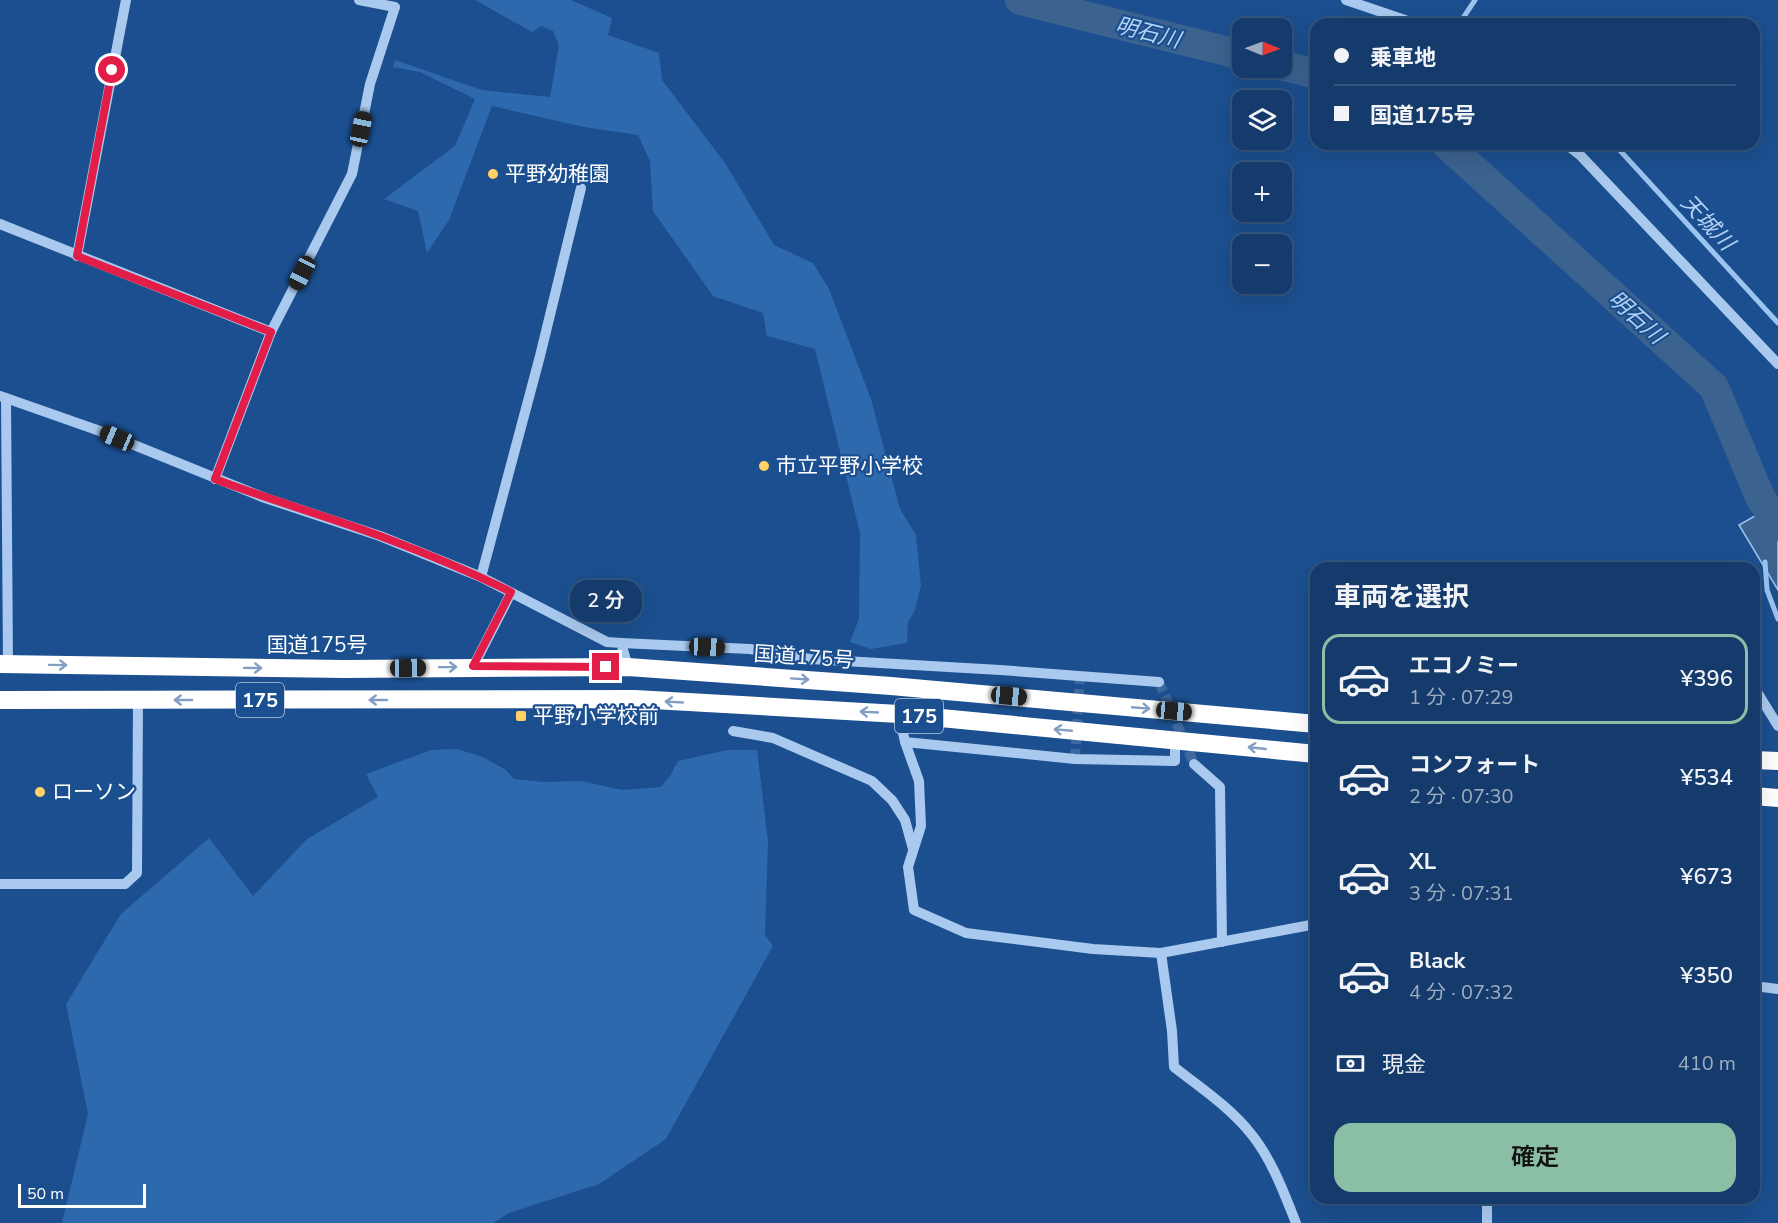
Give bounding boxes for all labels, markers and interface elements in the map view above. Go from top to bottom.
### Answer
water label: 明石川 [1112,10,1185,56]
north arrow [1232,18,1292,78]
map controls [1232,18,1292,294]
text: 乗車地 [1370,43,1436,73]
route start [98,56,125,83]
button: layers [1232,90,1292,150]
text: 国道175号 [1370,101,1476,131]
car [348,110,374,148]
place label: 平野幼稚園 [505,160,610,188]
button: + [1232,162,1292,222]
marker: 平野幼稚園 [486,167,500,181]
water label: 天城川 [1674,188,1742,259]
button: − [1232,234,1292,294]
car [286,253,318,293]
water label: 明石川 [1602,285,1672,352]
car [97,423,137,453]
place label: 市立平野小学校 [776,452,923,480]
marker: 市立平野小学校 [757,459,771,473]
text: 車両を選択 [1334,579,1469,616]
callout: 2 分 [570,580,642,622]
text: 2 分 [587,587,625,614]
street label: 国道175号 [267,631,367,659]
car [689,637,725,657]
street label: 国道175号 [753,640,855,674]
text: エコノミー [1409,651,1519,681]
icon: car [1337,652,1391,706]
route end [592,653,619,680]
one-way arrow [48,659,68,671]
car [390,659,426,677]
one-way arrow [438,661,458,673]
one-way arrow [243,662,263,673]
text: ¥396 [1680,664,1733,694]
one-way arrow [789,674,809,685]
road number: 175 [236,683,284,717]
text: 1 分 · 07:29 [1409,684,1514,711]
car [990,685,1028,707]
one-way arrow [174,694,194,706]
one-way arrow [369,694,389,706]
one-way arrow [665,696,685,707]
road number: 175 [895,699,943,733]
car [1155,700,1193,722]
place label: 平野小学校前 [533,702,659,730]
one-way arrow [1130,703,1150,714]
one-way arrow [859,707,879,718]
marker: 平野小学校前 [514,709,528,723]
one-way arrow [1054,724,1074,735]
one-way arrow [1248,742,1268,753]
text: コンフォート [1409,750,1540,780]
icon: car [1337,751,1391,805]
text: ¥534 [1680,763,1733,793]
place label: ローソン [52,778,136,806]
text: 2 分 · 07:30 [1409,783,1514,810]
marker: ローソン [33,785,47,799]
text: XL [1409,847,1436,877]
icon: car [1337,850,1391,904]
text: ¥673 [1680,862,1733,892]
text: 3 分 · 07:31 [1409,880,1514,907]
text: Black [1409,946,1465,976]
icon: car [1337,949,1391,1003]
text: ¥350 [1680,961,1733,991]
text: 4 分 · 07:32 [1409,979,1514,1006]
icon: cash [1334,1047,1367,1080]
text: 現金 [1382,1050,1426,1080]
text: 410 m [1678,1050,1736,1077]
button: 確定 [1334,1123,1736,1192]
scale bar [18,1181,146,1208]
text: 50 m [27,1183,64,1205]

